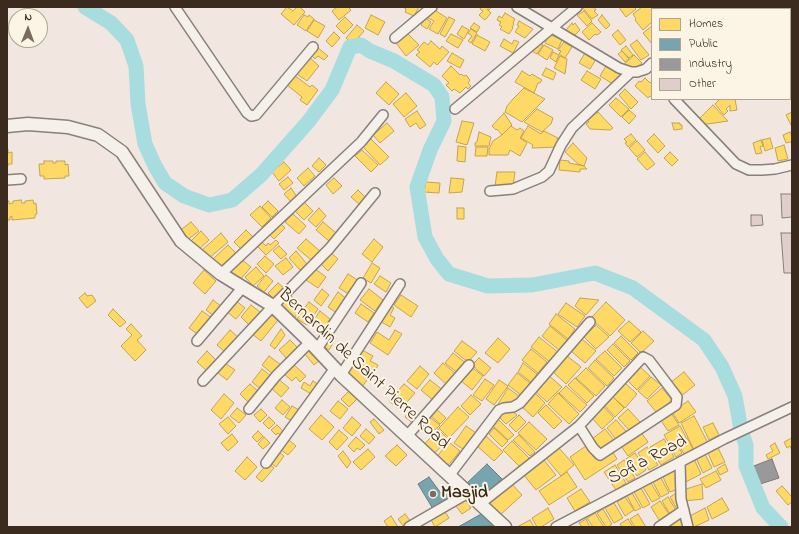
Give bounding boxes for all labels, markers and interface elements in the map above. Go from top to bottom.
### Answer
north arrow [8,8,48,48]
legend [651,8,791,100]
text: N [24,9,32,25]
text: Homes [689,15,723,33]
text: Public [689,35,718,53]
text: Industry [689,55,732,73]
text: Other [689,75,716,93]
street label: Bernardin de Saint Pierre Road [273,285,453,455]
street label: Sofia Road [605,431,691,491]
place label: Masjid [441,483,488,505]
marker: Masjid [428,489,438,499]

